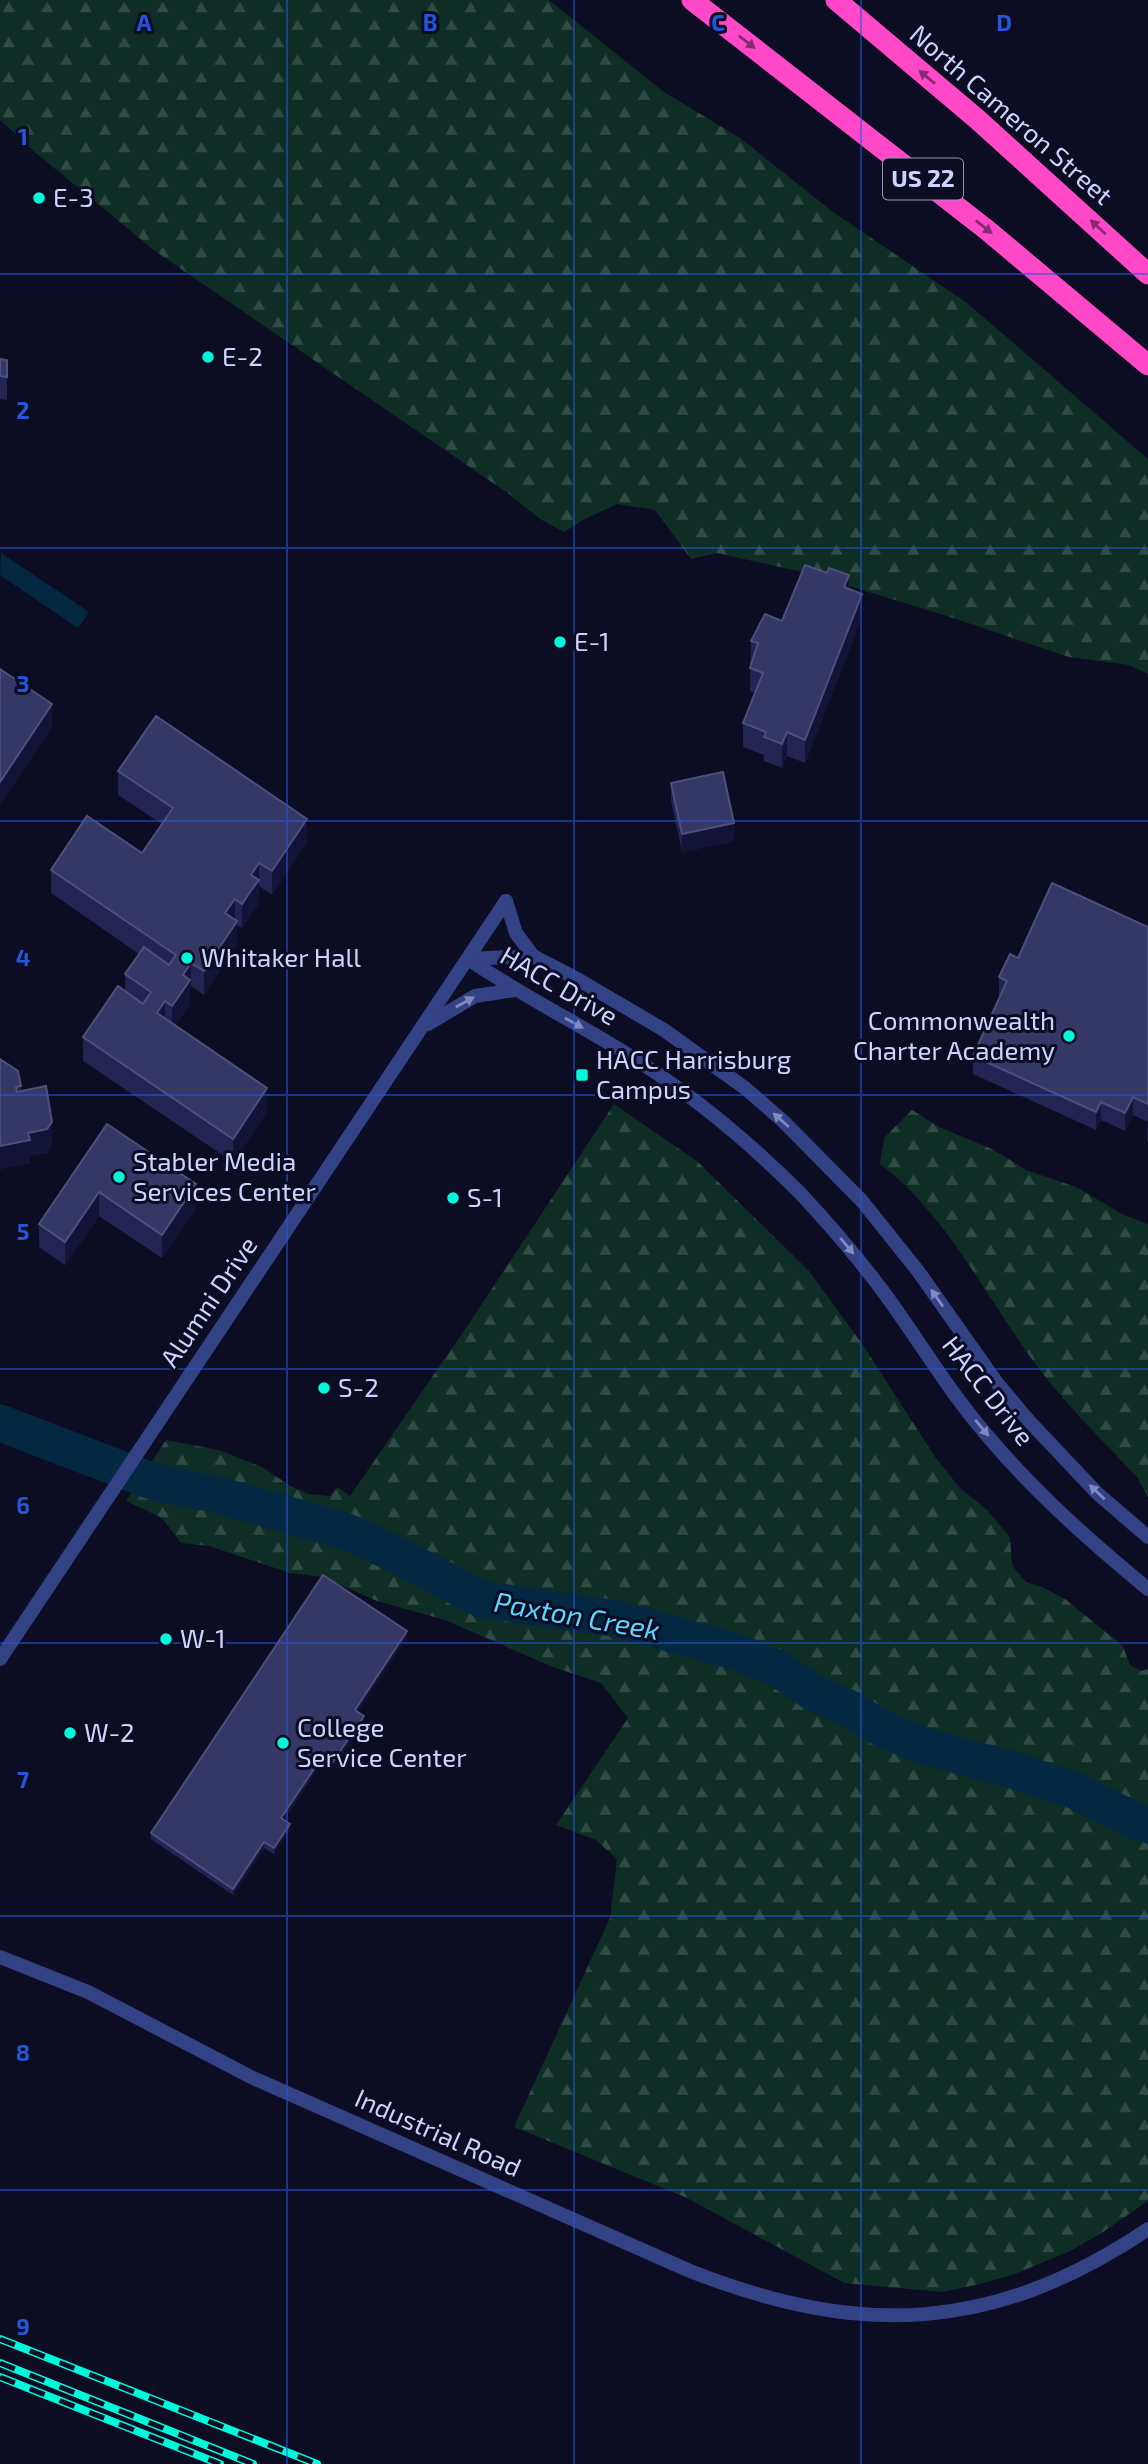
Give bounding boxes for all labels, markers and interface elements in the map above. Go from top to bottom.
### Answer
text: A [136,8,152,36]
text: B [423,8,437,36]
text: C [711,8,725,36]
text: D [996,8,1012,36]
street label: North Cameron Street [904,17,1120,210]
one-way arrow [737,34,755,49]
one-way arrow [918,69,936,85]
text: 1 [18,122,28,150]
road number: US 22 [883,159,963,200]
place label: E-3 [53,181,94,212]
marker: E-3 [31,190,47,206]
one-way arrow [975,219,992,234]
one-way arrow [1090,220,1107,236]
place label: E-2 [222,340,263,371]
marker: E-2 [200,349,216,365]
text: 2 [16,396,30,424]
place label: E-1 [574,625,610,656]
marker: E-1 [552,634,568,650]
text: 3 [16,669,30,697]
street label: HACC Drive [496,939,624,1031]
place label: Whitaker Hall [201,941,361,972]
text: 4 [16,943,30,971]
marker: Whitaker Hall [179,950,195,966]
one-way arrow [455,996,475,1008]
place label: Commonwealth Charter Academy [853,1004,1055,1065]
one-way arrow [565,1017,584,1029]
marker: Commonwealth Charter Academy [1061,1028,1077,1044]
place label: HACC Harrisburg Campus [596,1043,791,1104]
marker: HACC Harrisburg Campus [574,1067,590,1083]
one-way arrow [772,1112,790,1128]
place label: Stabler Media Services Center [133,1145,316,1206]
marker: Stabler Media Services Center [111,1169,127,1185]
place label: S-1 [467,1181,503,1212]
marker: S-1 [445,1190,461,1206]
text: 5 [17,1217,29,1245]
street label: Alumni Drive [153,1230,263,1372]
one-way arrow [839,1237,854,1254]
one-way arrow [930,1289,944,1307]
street label: HACC Drive [937,1329,1042,1451]
place label: S-2 [338,1371,379,1402]
marker: S-2 [316,1380,332,1396]
one-way arrow [975,1419,990,1437]
one-way arrow [1088,1484,1106,1500]
text: 6 [16,1491,30,1519]
water label: Paxton Creek [492,1584,663,1646]
place label: W-1 [180,1622,226,1653]
marker: W-1 [158,1631,174,1647]
place label: College Service Center [297,1711,467,1772]
place label: W-2 [84,1716,135,1747]
marker: W-2 [62,1725,78,1741]
marker: College Service Center [275,1735,291,1751]
text: 7 [17,1765,29,1793]
text: 8 [16,2038,30,2066]
street label: Industrial Road [351,2081,527,2182]
text: 9 [16,2312,30,2340]

